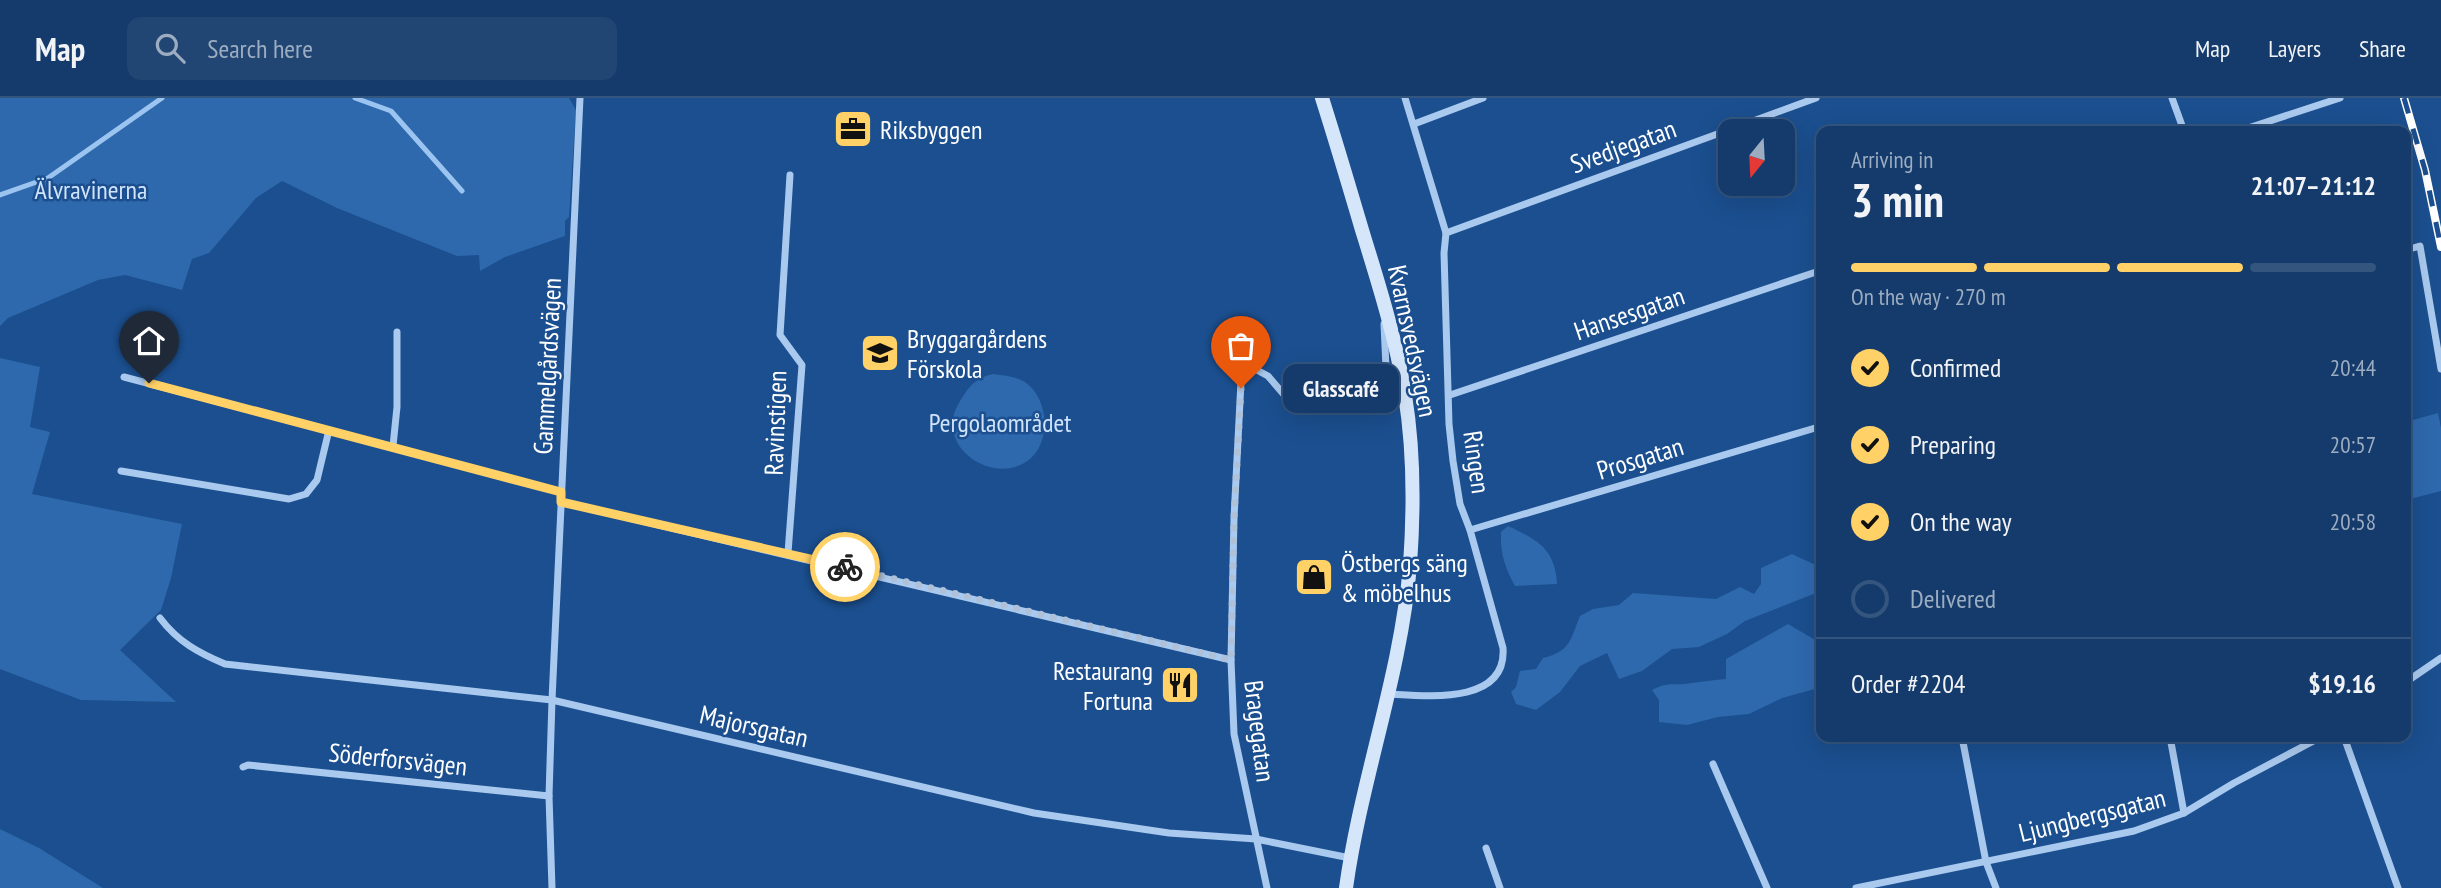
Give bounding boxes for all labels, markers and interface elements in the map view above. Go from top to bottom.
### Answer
search box [127,17,617,80]
text: Map [35,27,85,70]
icon: search [151,29,189,67]
text: Search here [207,32,313,65]
text: Map [2195,33,2230,64]
text: Layers [2268,33,2321,64]
text: Share [2359,33,2406,64]
office icon: Riksbyggen [832,108,874,150]
street label: Svedjegatan [1566,112,1680,180]
place label: Riksbyggen [880,113,982,146]
north arrow [1718,119,1796,196]
map controls [1718,119,1795,196]
text: Arriving in [1851,145,1933,174]
text: 21:07–21:12 [2251,169,2376,202]
text: 3 min [1851,170,1944,230]
park label: Älvravinerna [35,173,147,206]
street label: Kvarnsvedsvägen [1381,262,1445,420]
street label: Gammelgårdsvägen [526,277,568,455]
street label: Hansesgatan [1569,279,1689,347]
text: On the way · 270 m [1851,282,2006,311]
pin [119,311,179,383]
pin [1211,316,1271,388]
icon: home [130,322,168,360]
place label: Bryggargårdens Förskola [907,322,1047,385]
icon: bag [1222,327,1260,365]
school or university icon: Bryggargårdens Förskola [859,332,901,374]
icon: check [1851,349,1889,387]
text: Confirmed [1910,351,2001,384]
text: 20:44 [2330,353,2376,382]
callout: Glasscafé [1283,364,1398,412]
street label: Ravinstigen [757,370,793,476]
text: Glasscafé [1303,374,1379,403]
park label: Pergolaområdet [929,406,1071,439]
icon: check [1851,426,1889,464]
text: Preparing [1910,428,1996,461]
street label: Ringen [1456,429,1498,495]
street label: Prosgatan [1593,429,1687,487]
text: 20:57 [2330,430,2376,459]
icon: check [1851,503,1889,541]
text: On the way [1910,505,2012,538]
text: 20:58 [2330,507,2376,536]
courier [810,532,880,602]
place label: Östbergs säng & möbelhus [1341,546,1468,609]
icon: bike [826,548,864,586]
shop icon: Östbergs säng & möbelhus [1293,556,1335,598]
text: Delivered [1910,582,1996,615]
place label: Restaurang Fortuna [1053,654,1153,717]
restaurant icon: Restaurang Fortuna [1159,664,1201,706]
text: Order #2204 [1851,667,1966,700]
text: $19.16 [2308,667,2376,700]
street label: Bragegatan [1237,678,1283,784]
street label: Majorsgatan [697,698,811,754]
street label: Söderforsvägen [327,735,469,783]
street label: Ljungbergsgatan [2015,781,2169,849]

